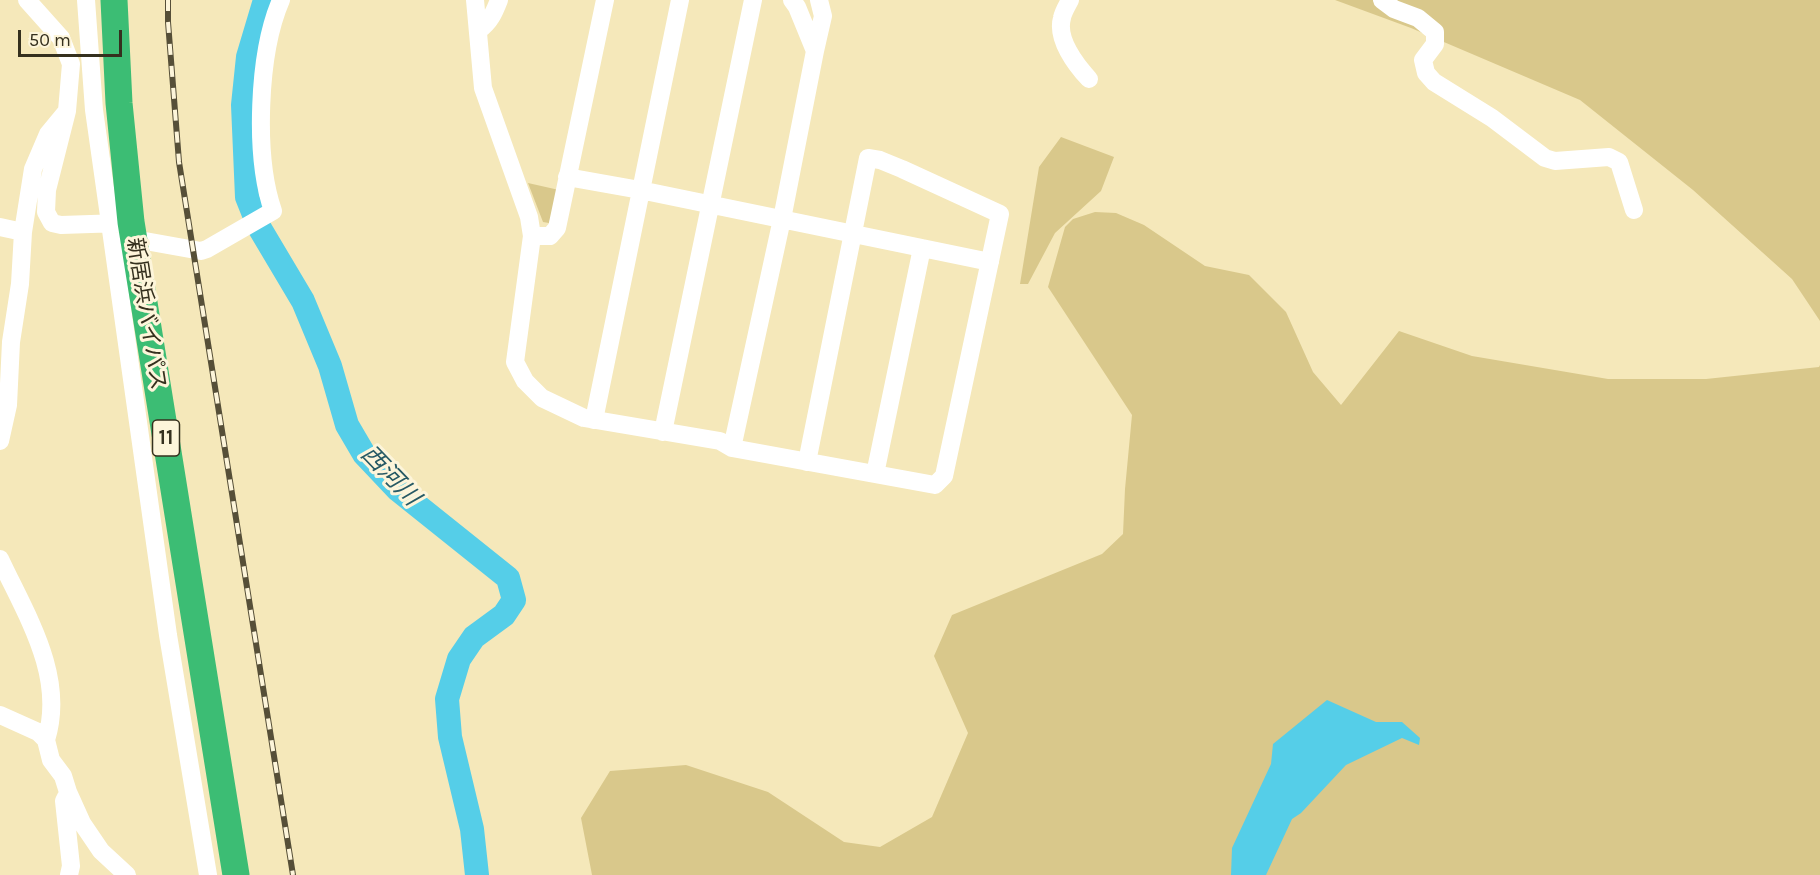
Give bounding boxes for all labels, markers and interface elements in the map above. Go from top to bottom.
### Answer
scale bar [21,18,124,56]
text: 50 m [29,29,71,51]
street label: 新居浜バイパス [121,236,171,392]
road number: 11 [152,420,180,456]
water label: 西河川 [355,440,425,512]

